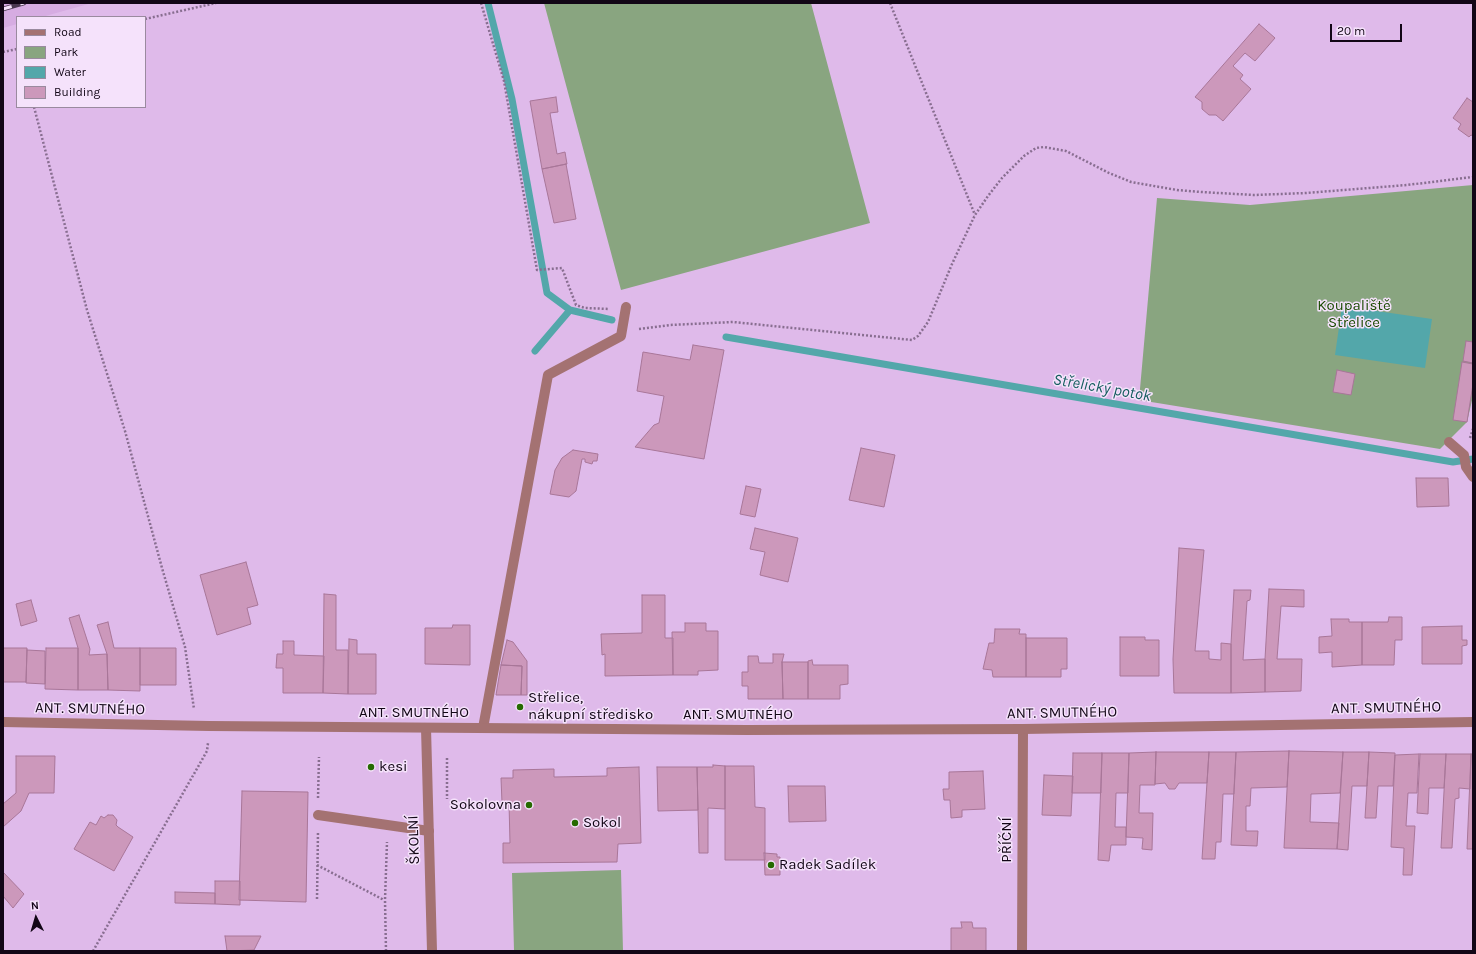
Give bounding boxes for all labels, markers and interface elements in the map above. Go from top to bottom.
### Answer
legend [16,16,146,108]
scale bar [1332,16,1404,42]
text: 20 m [1337,24,1365,38]
text: Road [54,25,82,39]
text: Park [54,45,78,59]
text: Water [54,65,86,79]
text: Building [54,85,100,99]
park label: Koupaliště Střelice [1317,297,1391,332]
water label: Střelický potok [1052,370,1152,406]
place label: Střelice, nákupní středisko [528,689,653,724]
street label: ANT. SMUTNÉHO [1331,698,1441,718]
street label: ANT. SMUTNÉHO [35,699,145,719]
marker: Střelice, nákupní středisko [515,702,525,712]
street label: ANT. SMUTNÉHO [1007,703,1117,723]
street label: ANT. SMUTNÉHO [359,704,469,722]
street label: ANT. SMUTNÉHO [683,706,793,724]
place label: kesi [379,758,408,776]
marker: kesi [366,762,376,772]
place label: Sokolovna [450,796,521,814]
marker: Sokolovna [524,800,534,810]
place label: Sokol [583,814,621,832]
street label: ŠKOLNÍ [404,815,424,865]
street label: PŘÍČNÍ [998,817,1016,863]
marker: Sokol [570,818,580,828]
place label: Radek Sadílek [779,856,876,874]
marker: Radek Sadílek [766,860,776,870]
north arrow [16,898,56,938]
text: N [30,899,39,912]

